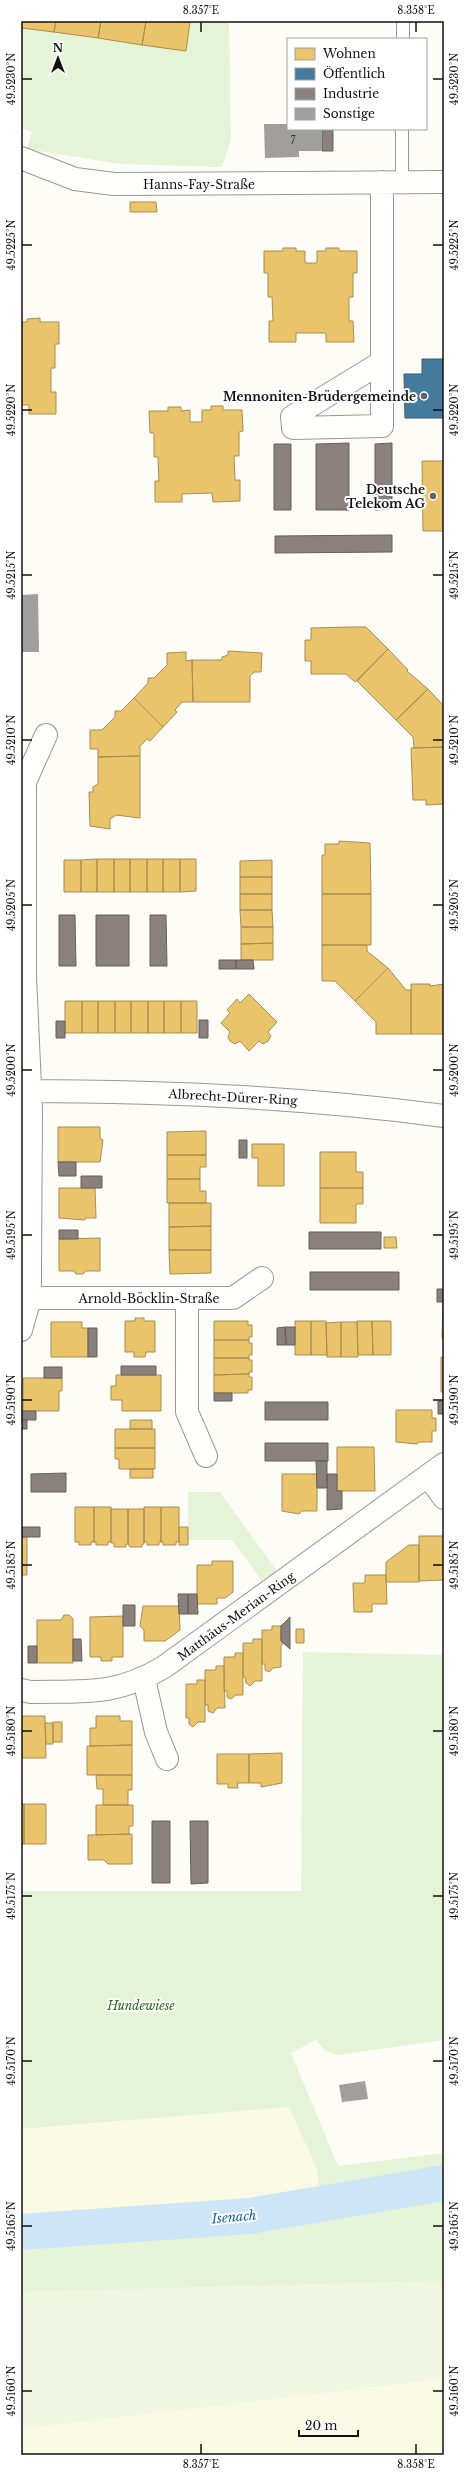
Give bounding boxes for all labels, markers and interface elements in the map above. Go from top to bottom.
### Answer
text: 8.357°E [183,4,219,17]
text: 8.358°E [397,4,435,17]
north arrow [38,38,78,78]
legend [287,38,427,130]
text: N [53,41,64,55]
text: Wohnen [322,46,376,61]
text: 49.5230°N [5,53,18,105]
text: 49.5230°N [448,53,461,105]
text: Öffentlich [323,65,385,81]
text: Industrie [323,86,379,101]
text: Sonstige [323,106,375,121]
house number: 7 [290,134,296,147]
street label: Hanns-Fay-Straße [143,177,255,192]
text: 49.5225°N [5,220,18,270]
text: 49.5225°N [448,220,461,270]
text: 49.5220°N [5,384,18,436]
text: 49.5220°N [448,384,461,436]
place label: Mennoniten-Brüdergemeinde [223,389,416,404]
marker: Mennoniten-Brüdergemeinde [419,391,429,401]
place label: Deutsche Telekom AG [346,482,425,511]
marker: Deutsche Telekom AG [428,491,438,501]
text: 49.5215°N [5,550,18,600]
text: 49.5215°N [448,550,461,600]
text: 49.5210°N [5,715,18,765]
text: 49.5210°N [448,715,461,765]
text: 49.5205°N [5,879,18,931]
text: 49.5205°N [448,879,461,931]
text: 49.5200°N [5,1043,18,1097]
text: 49.5200°N [448,1043,461,1097]
street label: Albrecht-Dürer-Ring [167,1086,299,1108]
text: 49.5195°N [5,1210,18,1260]
text: 49.5195°N [448,1210,461,1260]
street label: Arnold-Böcklin-Straße [78,1291,220,1306]
text: 49.5190°N [5,1375,18,1425]
text: 49.5190°N [448,1375,461,1425]
text: 49.5185°N [5,1540,18,1590]
text: 49.5185°N [448,1540,461,1590]
street label: Matthäus-Merian-Ring [174,1568,298,1664]
text: 49.5180°N [5,1706,18,1756]
text: 49.5180°N [448,1706,461,1756]
text: 49.5175°N [5,1872,18,1920]
text: 49.5175°N [448,1872,461,1920]
park label: Hundewiese [106,1998,175,2013]
text: 49.5170°N [5,2036,18,2086]
text: 49.5170°N [448,2036,461,2086]
text: 49.5165°N [5,2201,18,2251]
text: 49.5165°N [448,2201,461,2251]
water label: Isenach [210,2207,257,2228]
text: 49.5160°N [5,2366,18,2416]
text: 49.5160°N [448,2366,461,2416]
scale bar [299,2412,358,2438]
text: 20 m [305,2418,337,2433]
text: 8.357°E [183,2458,219,2471]
text: 8.358°E [397,2458,435,2471]

